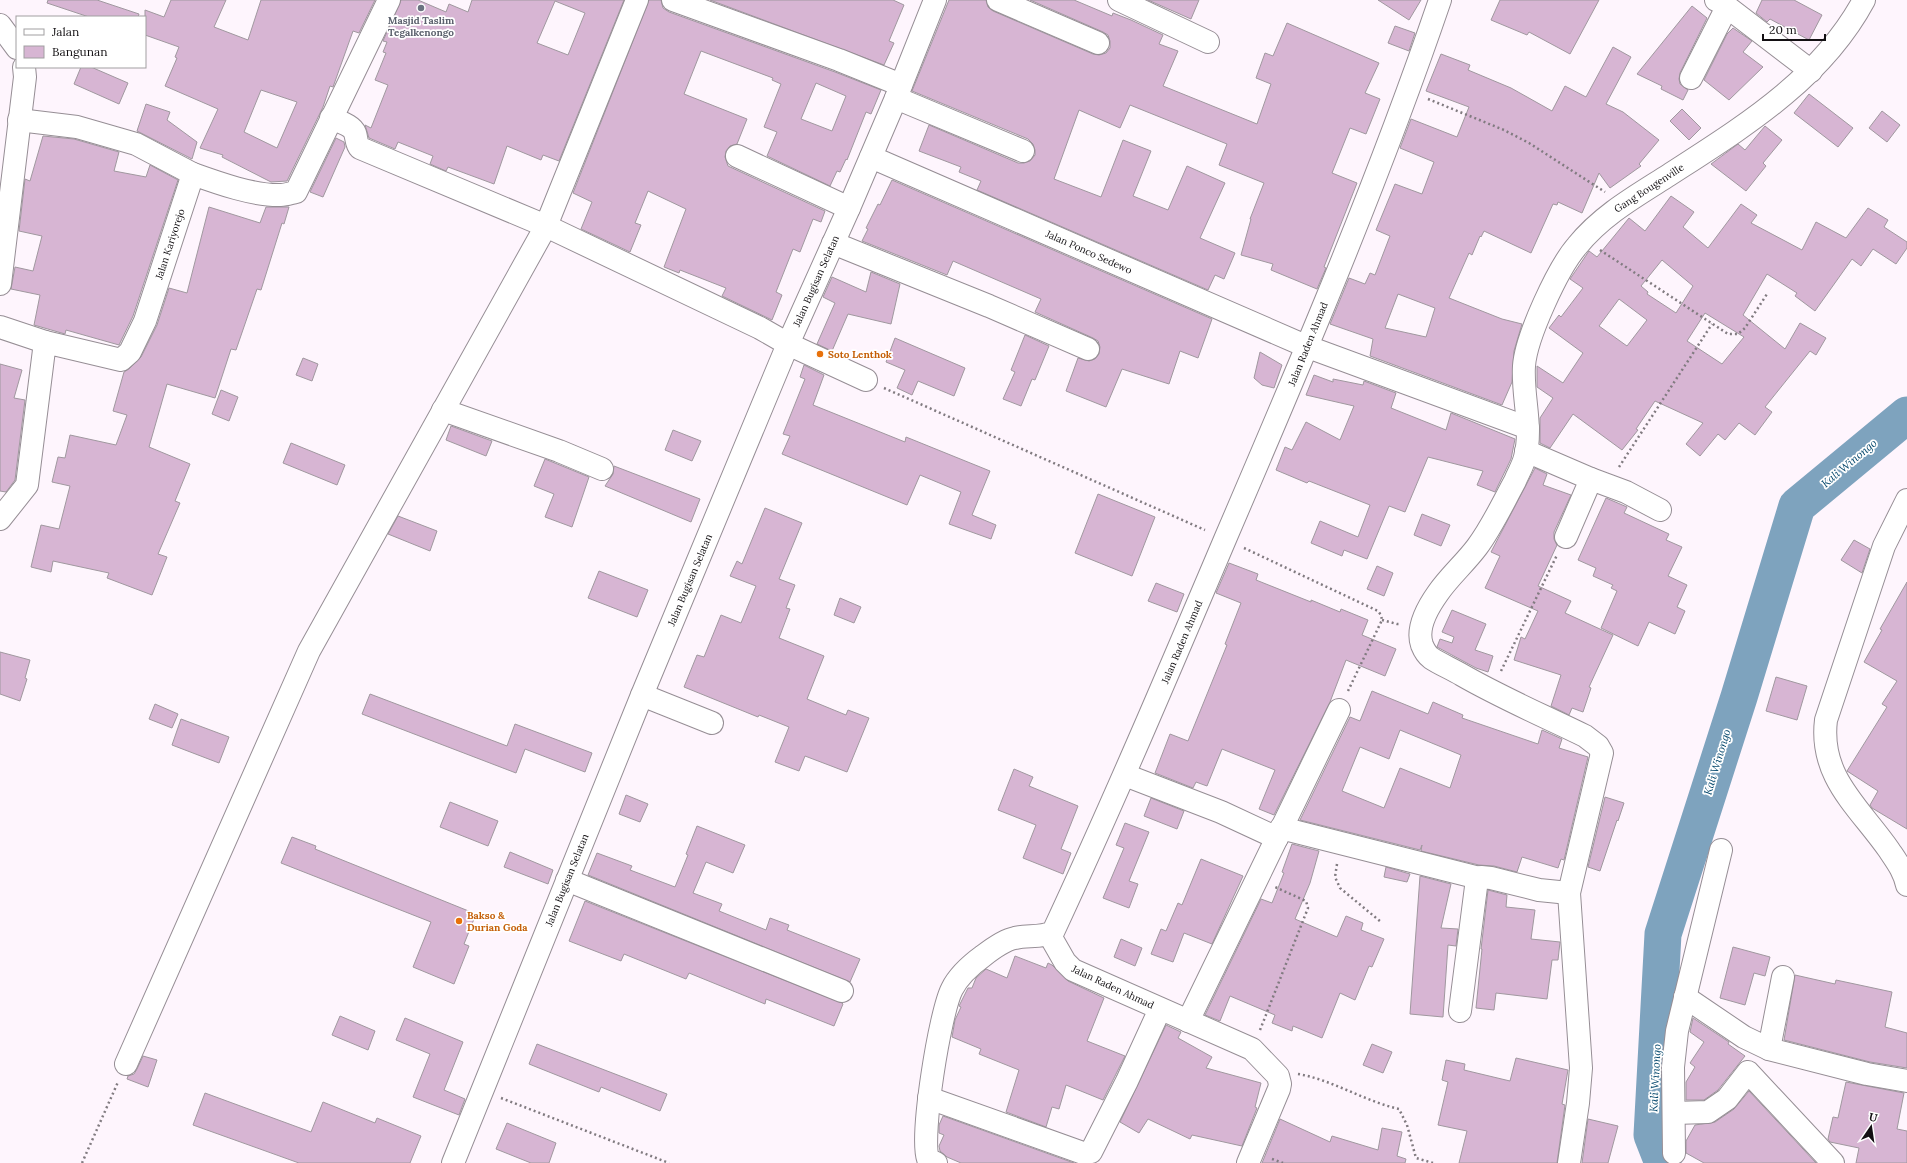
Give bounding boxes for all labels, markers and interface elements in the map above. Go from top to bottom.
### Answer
marker: Masjid Taslim Tegalkenongo [416,3,426,13]
place label: Masjid Taslim Tegalkenongo [388,14,455,39]
legend [16,16,146,68]
scale bar [1763,16,1825,42]
text: 20 m [1769,22,1797,37]
text: Jalan [51,24,79,39]
text: Bangunan [52,44,108,59]
street label: Gang Bougenville [1612,160,1687,215]
street label: Jalan Kariyorejo [152,207,188,282]
street label: Jalan Ponco Sedewo [1043,227,1134,277]
street label: Jalan Bugisan Selatan [790,233,842,330]
street label: Jalan Raden Ahmad [1285,300,1331,389]
place label: Soto Lenthok [828,348,892,361]
marker: Soto Lenthok [815,349,825,359]
water label: Kali Winongo [1818,436,1880,490]
street label: Jalan Bugisan Selatan [664,532,715,629]
street label: Jalan Raden Ahmad [1158,598,1205,687]
water label: Kali Winongo [1700,727,1734,797]
street label: Jalan Bugisan Selatan [542,832,591,929]
place label: Bakso & Durian Goda [467,909,528,934]
marker: Bakso & Durian Goda [454,916,464,926]
street label: Jalan Raden Ahmad [1069,962,1156,1012]
water label: Kali Winongo [1646,1043,1664,1112]
north arrow [1851,1107,1891,1147]
text: U [1868,1109,1880,1125]

